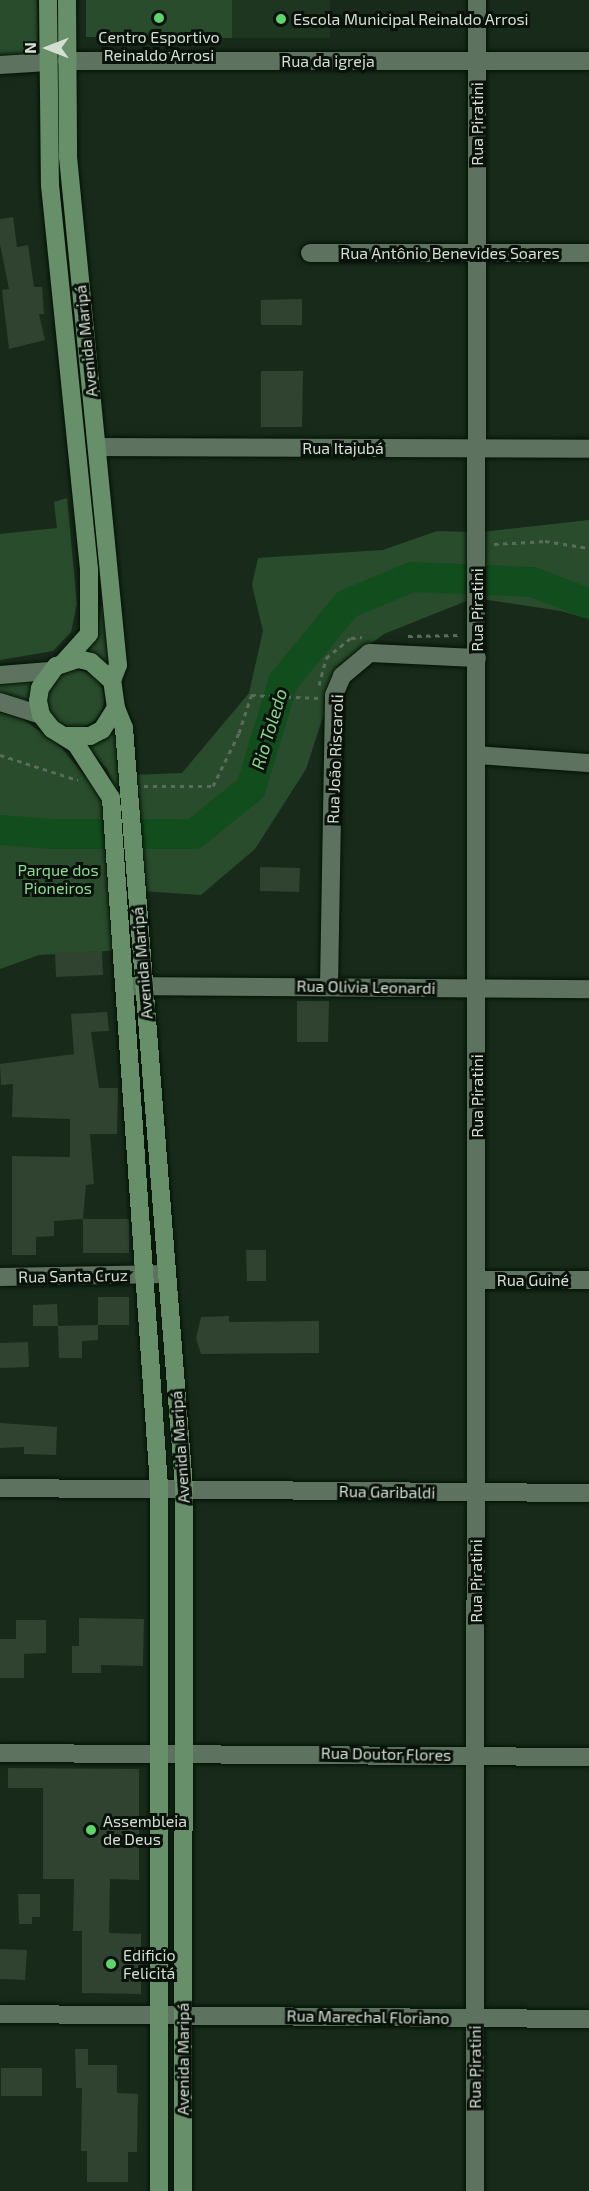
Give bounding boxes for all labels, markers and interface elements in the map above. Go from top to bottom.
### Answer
place label: Escola Municipal Reinaldo Arrosi [293,9,529,29]
marker: Centro Esportivo Reinaldo Arrosi [152,11,166,25]
marker: Escola Municipal Reinaldo Arrosi [274,12,288,26]
north arrow [18,18,78,78]
place label: Centro Esportivo Reinaldo Arrosi [98,27,220,65]
text: N [20,42,39,54]
street label: Rua da igreja [281,51,375,71]
street label: Rua Piratini [467,82,487,166]
street label: Rua Antônio Benevides Soares [340,243,560,263]
street label: Avenida Maripá [71,284,101,398]
street label: Rua Itajubá [302,438,384,458]
street label: Rua Piratini [467,568,487,652]
water label: Rio Toledo [246,686,292,772]
street label: Rua João Riscaroli [323,694,347,824]
park label: Parque dos Pioneiros [17,860,99,898]
street label: Avenida Maripá [128,906,156,1020]
street label: Rua Olivia Leonardi [296,976,436,998]
street label: Rua Piratini [467,1054,487,1138]
street label: Rua Santa Cruz [18,1265,128,1287]
street label: Rua Guiné [497,1270,569,1290]
street label: Avenida Maripá [166,1390,194,1504]
street label: Rua Garibaldi [339,1482,435,1502]
street label: Rua Piratini [466,1539,486,1623]
street label: Rua Doutor Flores [320,1743,452,1765]
place label: Assembleia de Deus [103,1811,187,1849]
marker: Assembleia de Deus [84,1823,98,1837]
place label: Edificio Felicitá [123,1945,176,1983]
marker: Edificio Felicitá [104,1957,118,1971]
street label: Avenida Maripá [173,2003,193,2115]
street label: Rua Marechal Floriano [286,2006,450,2028]
street label: Rua Piratini [465,2025,485,2109]

